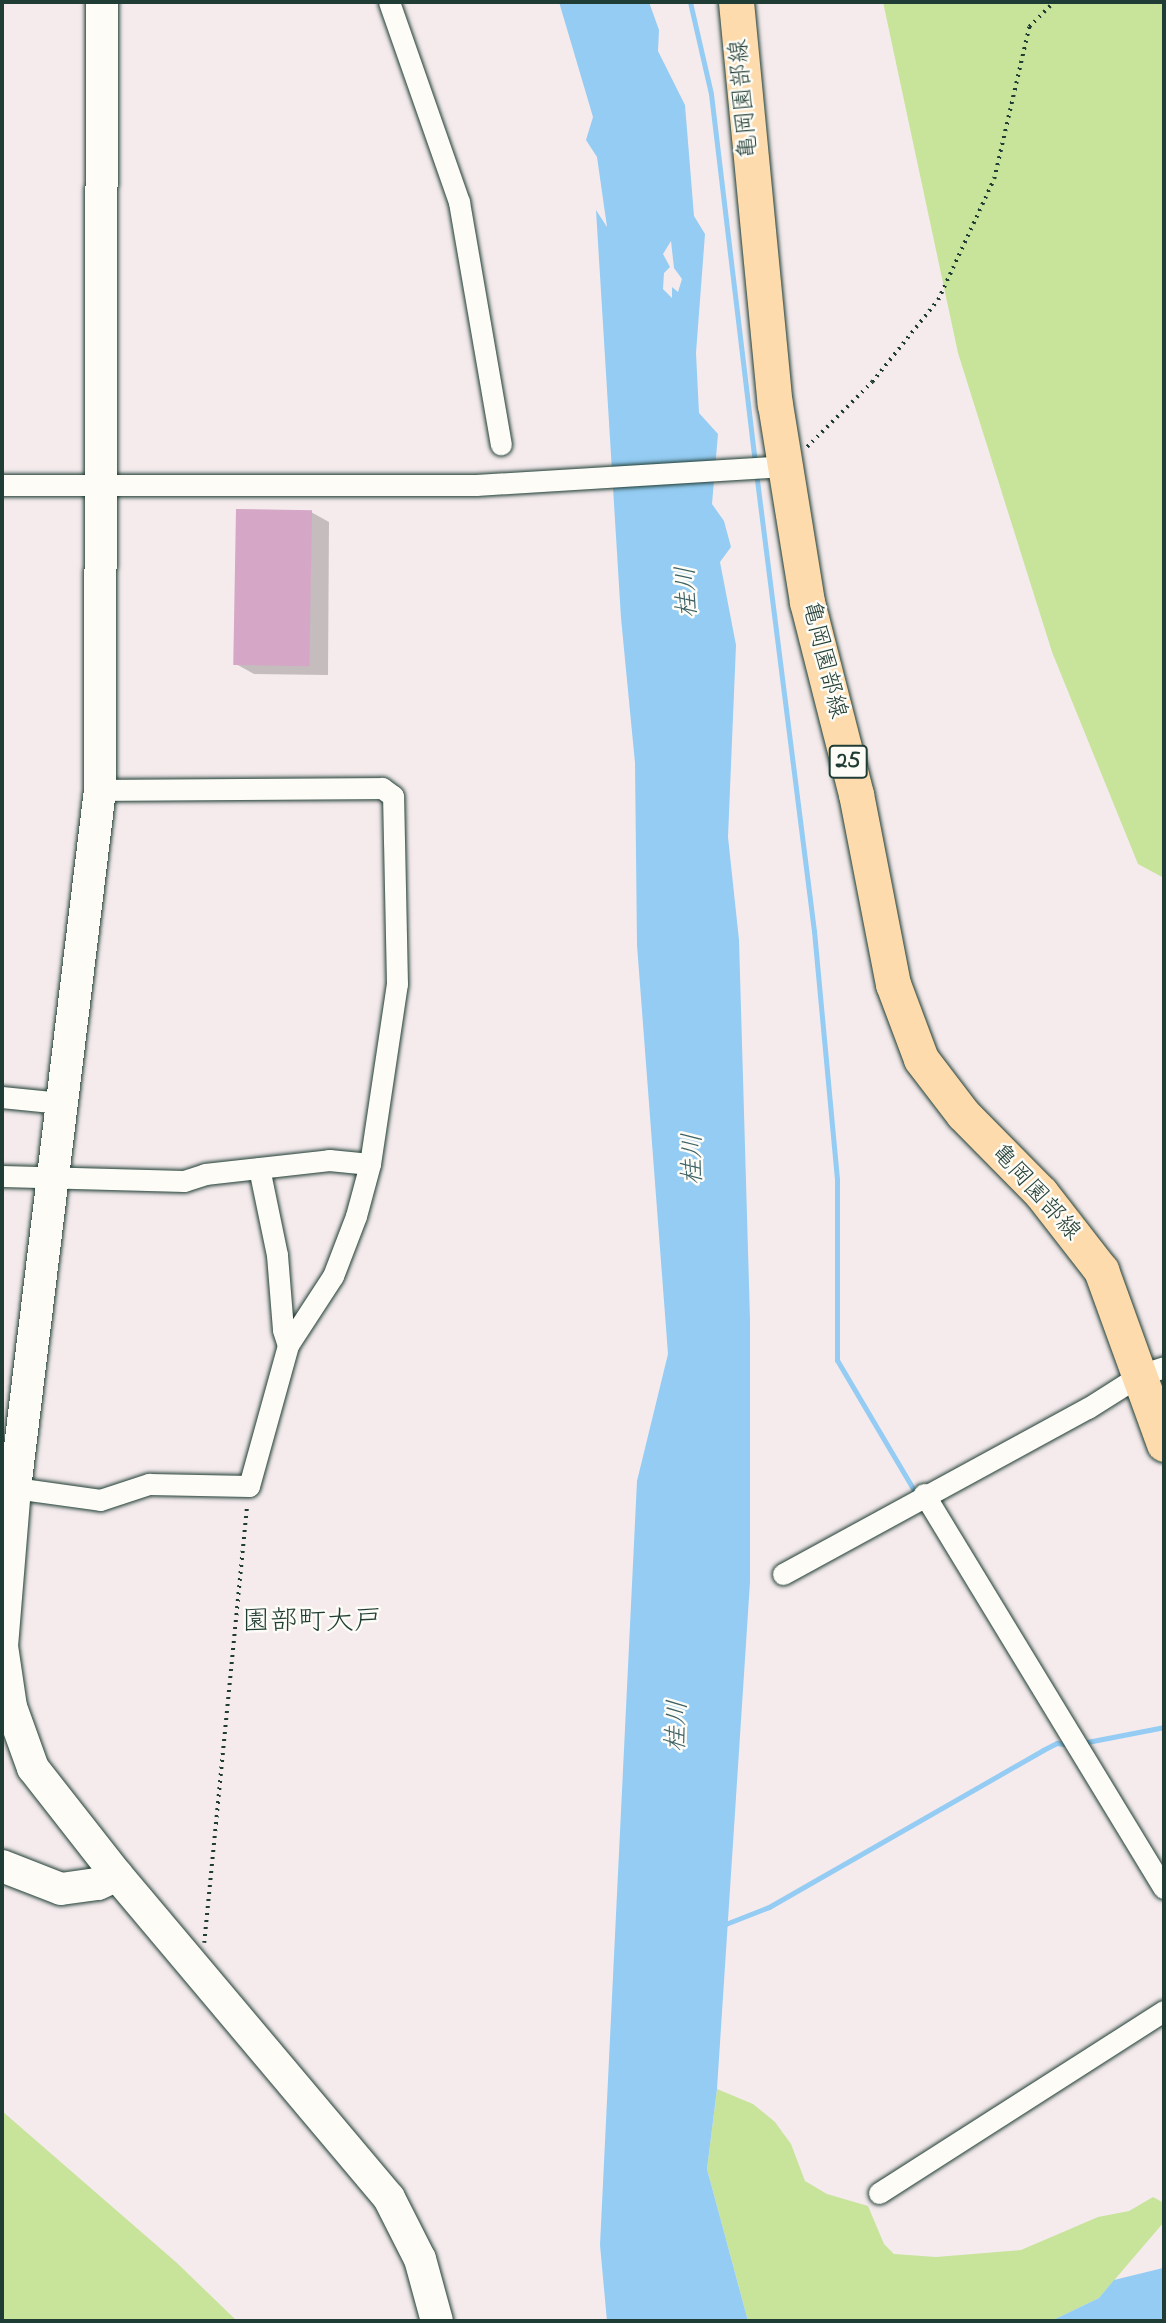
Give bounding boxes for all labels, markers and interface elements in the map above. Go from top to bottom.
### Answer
street label: 亀岡園部線 [725,38,765,160]
water label: 桂川 [673,565,705,619]
street label: 亀岡園部線 [795,598,851,722]
road number: 25 [827,742,869,782]
water label: 桂川 [679,1133,711,1185]
street label: 亀岡園部線 [984,1139,1086,1247]
district label: 園部町大戸 [242,1606,382,1640]
water label: 桂川 [662,1699,696,1753]

